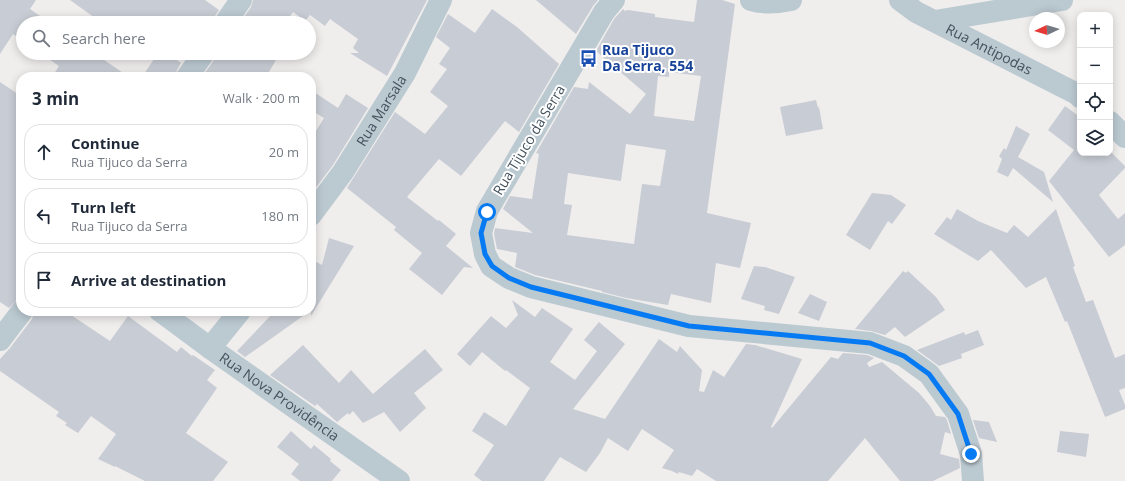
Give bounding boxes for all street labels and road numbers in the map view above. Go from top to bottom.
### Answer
street label: Rua Antipodas [943,19,1036,79]
street label: Rua Marsala [352,71,410,150]
street label: Rua Tijuco da Serra [488,81,569,198]
street label: Rua Nova Providência [216,348,343,445]

